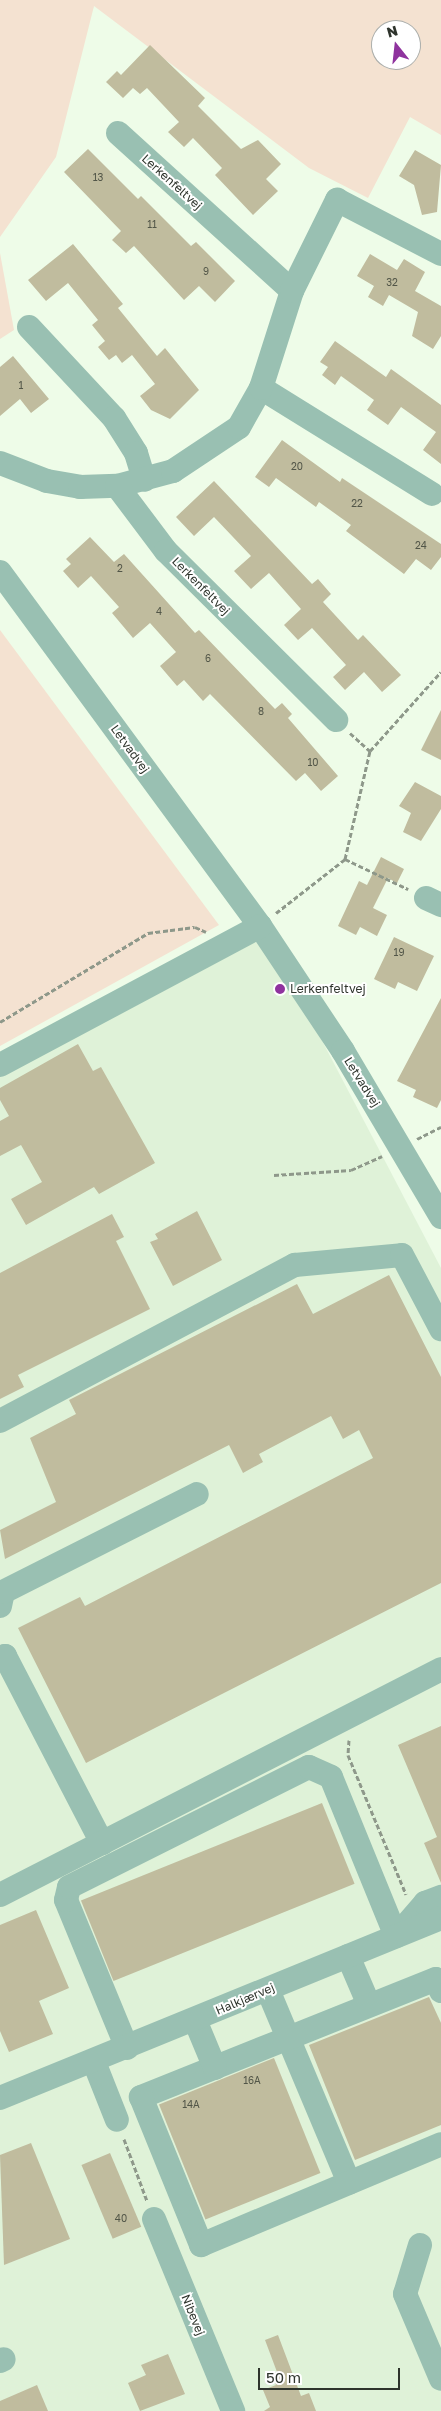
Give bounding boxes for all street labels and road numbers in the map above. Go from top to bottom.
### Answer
street label: Lerkenfeltvej [139,151,205,213]
street label: Lerkenfeltvej [169,554,233,618]
street label: Letvadvej [108,722,152,776]
street label: Letvadvej [341,1054,383,1110]
street label: Halkjærvej [213,1980,277,2018]
street label: Nibevej [178,2292,208,2338]

